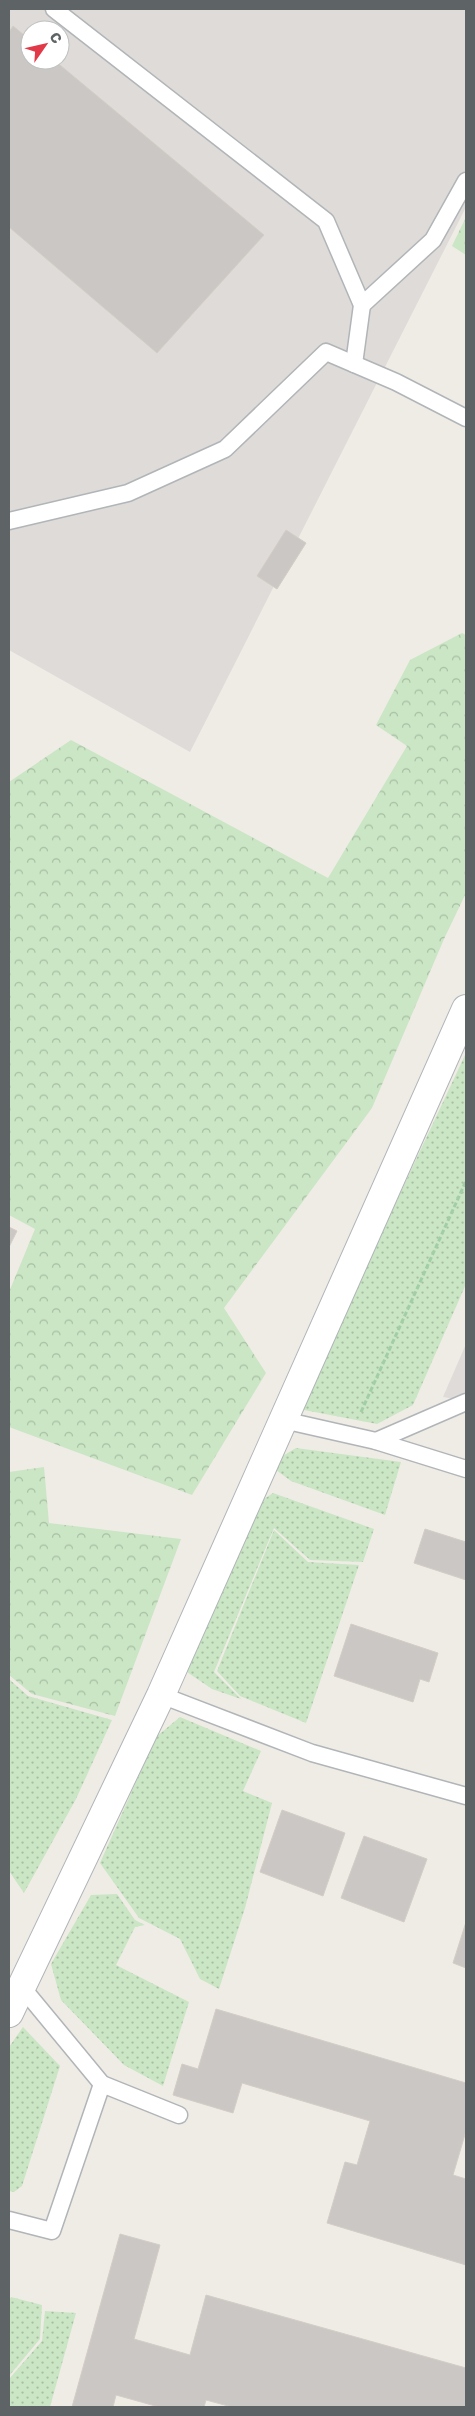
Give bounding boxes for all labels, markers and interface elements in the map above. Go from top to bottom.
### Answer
north arrow [20,20,70,70]
text: С [46,29,65,47]

